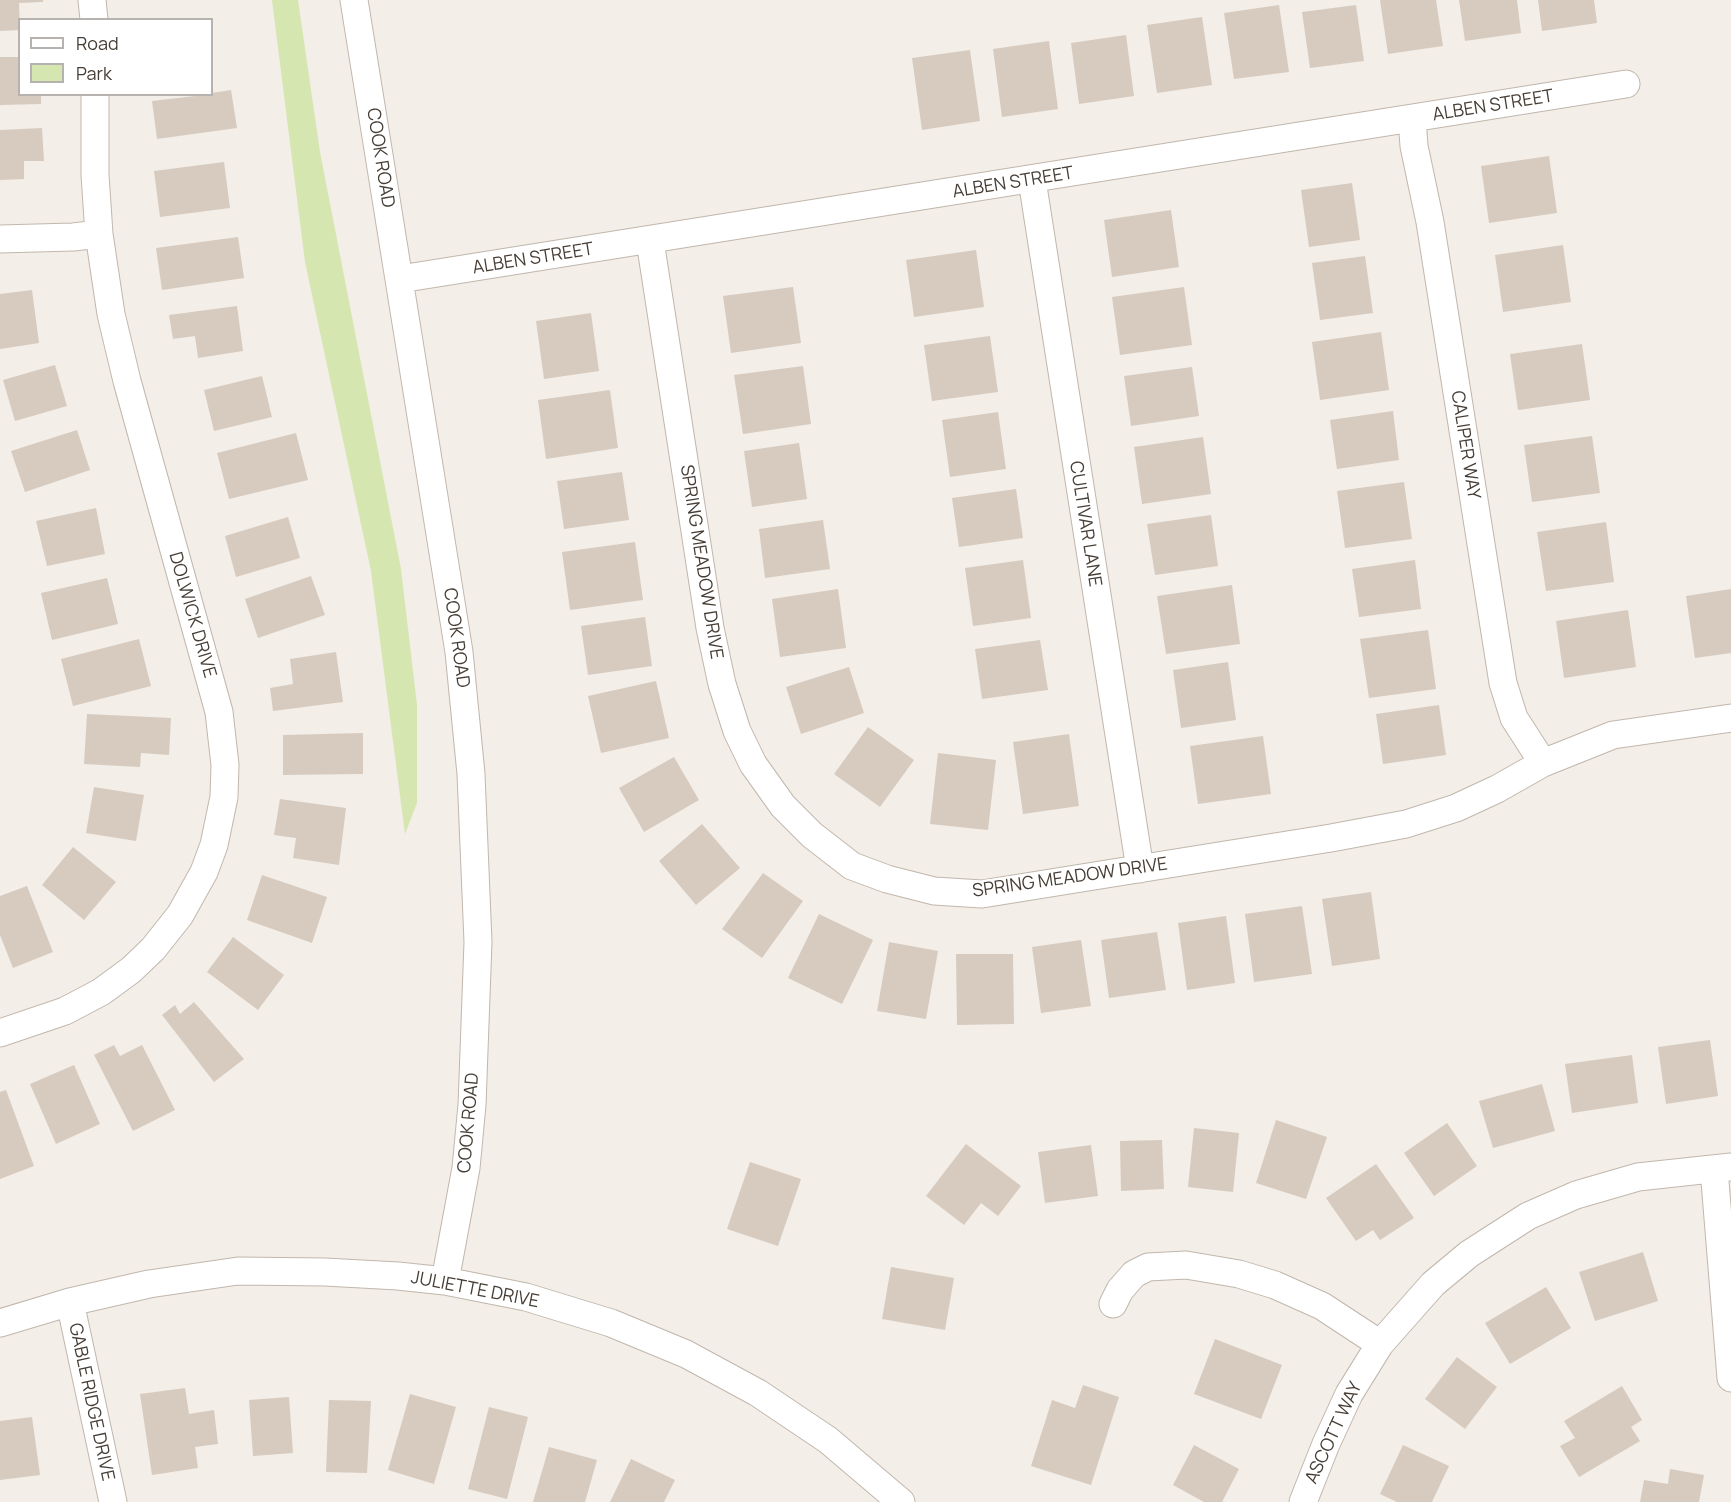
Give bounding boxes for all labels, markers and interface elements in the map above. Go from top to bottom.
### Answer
legend [18,18,213,96]
text: Road [76,31,119,55]
text: Park [76,61,112,85]
street label: ALBEN STREET [1431,86,1555,126]
street label: COOK ROAD [361,107,399,209]
street label: ALBEN STREET [951,163,1075,203]
street label: ALBEN STREET [471,239,595,279]
street label: CALIPER WAY [1446,389,1484,501]
street label: CULTIVAR LANE [1064,460,1106,588]
street label: SPRING MEADOW DRIVE [675,463,727,661]
street label: DOLWICK DRIVE [164,550,220,680]
street label: COOK ROAD [438,587,474,689]
street label: SPRING MEADOW DRIVE [971,854,1169,902]
street label: COOK ROAD [454,1072,484,1174]
street label: JULIETTE DRIVE [409,1267,541,1313]
street label: GABLE RIDGE DRIVE [64,1321,118,1483]
street label: ASCOTT WAY [1301,1379,1367,1487]

